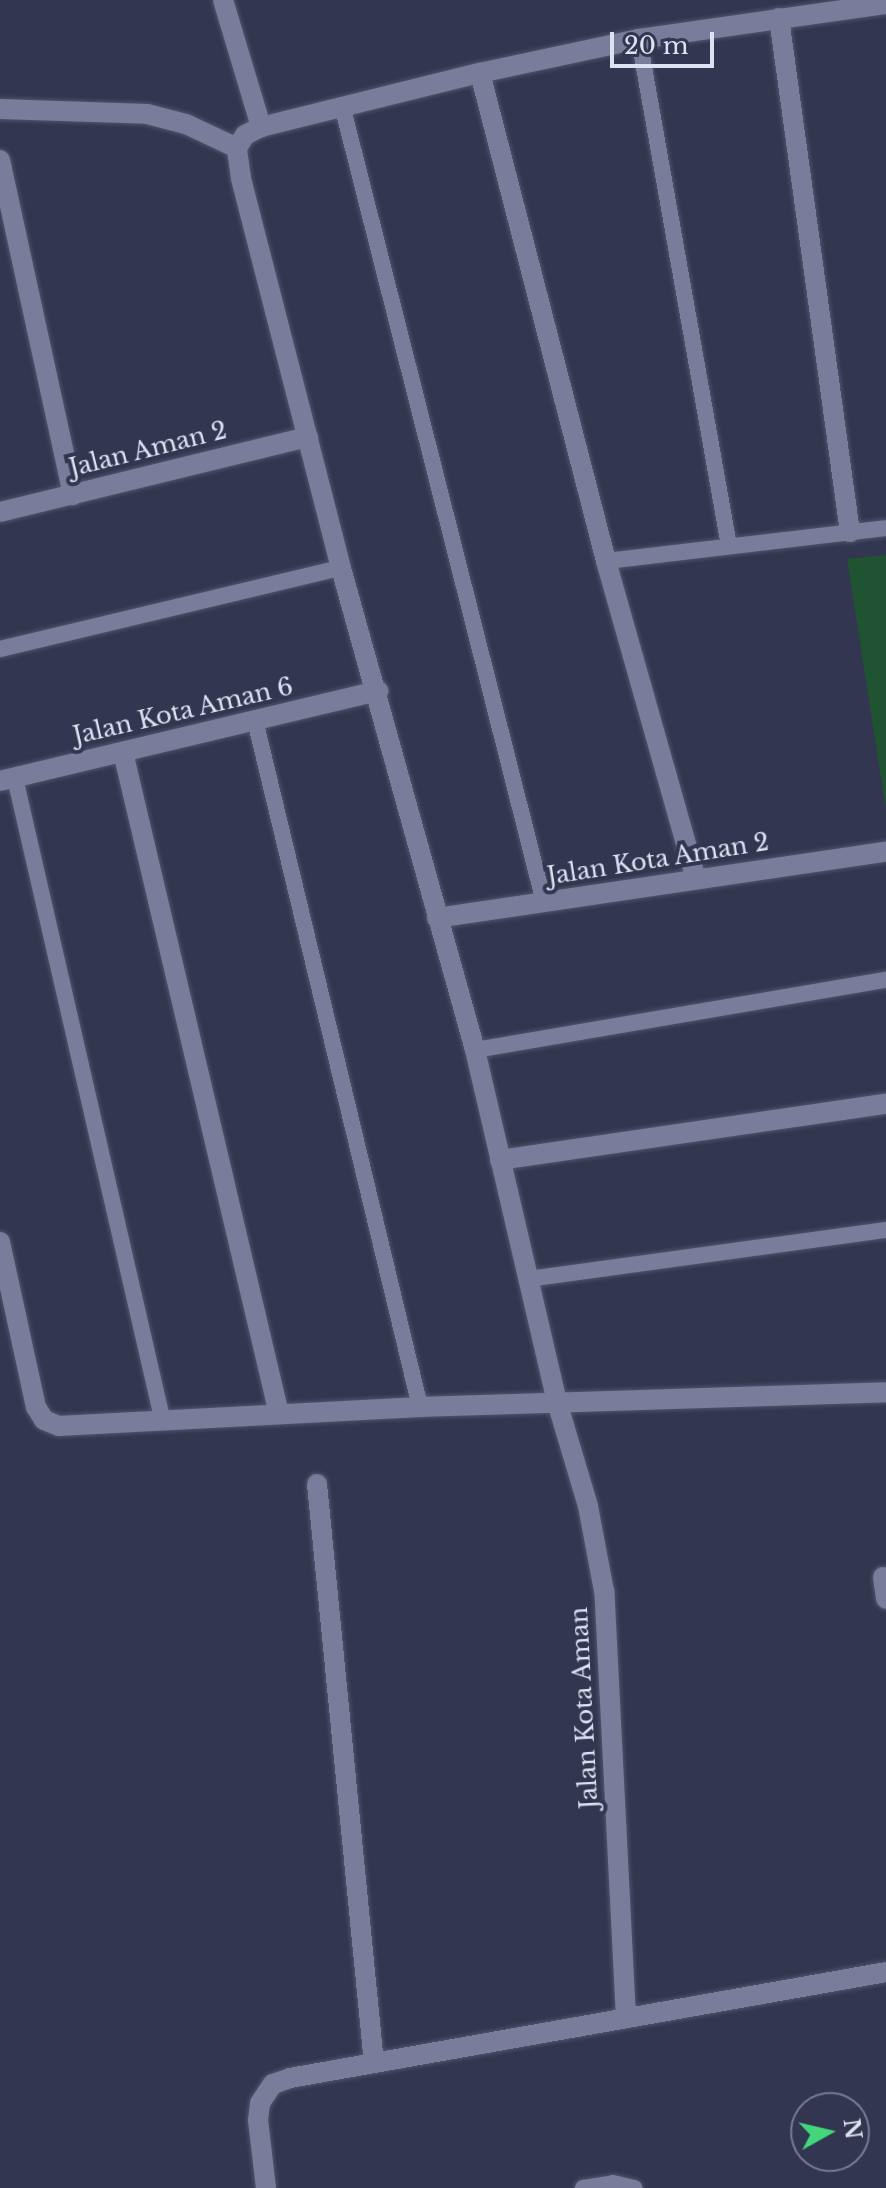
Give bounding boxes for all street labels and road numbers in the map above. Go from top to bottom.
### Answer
street label: Jalan Aman 2 [66,415,230,483]
street label: Jalan Kota Aman 6 [70,672,296,750]
street label: Jalan Kota Aman 2 [545,827,771,891]
street label: Jalan Kota Aman [564,1606,604,1810]

